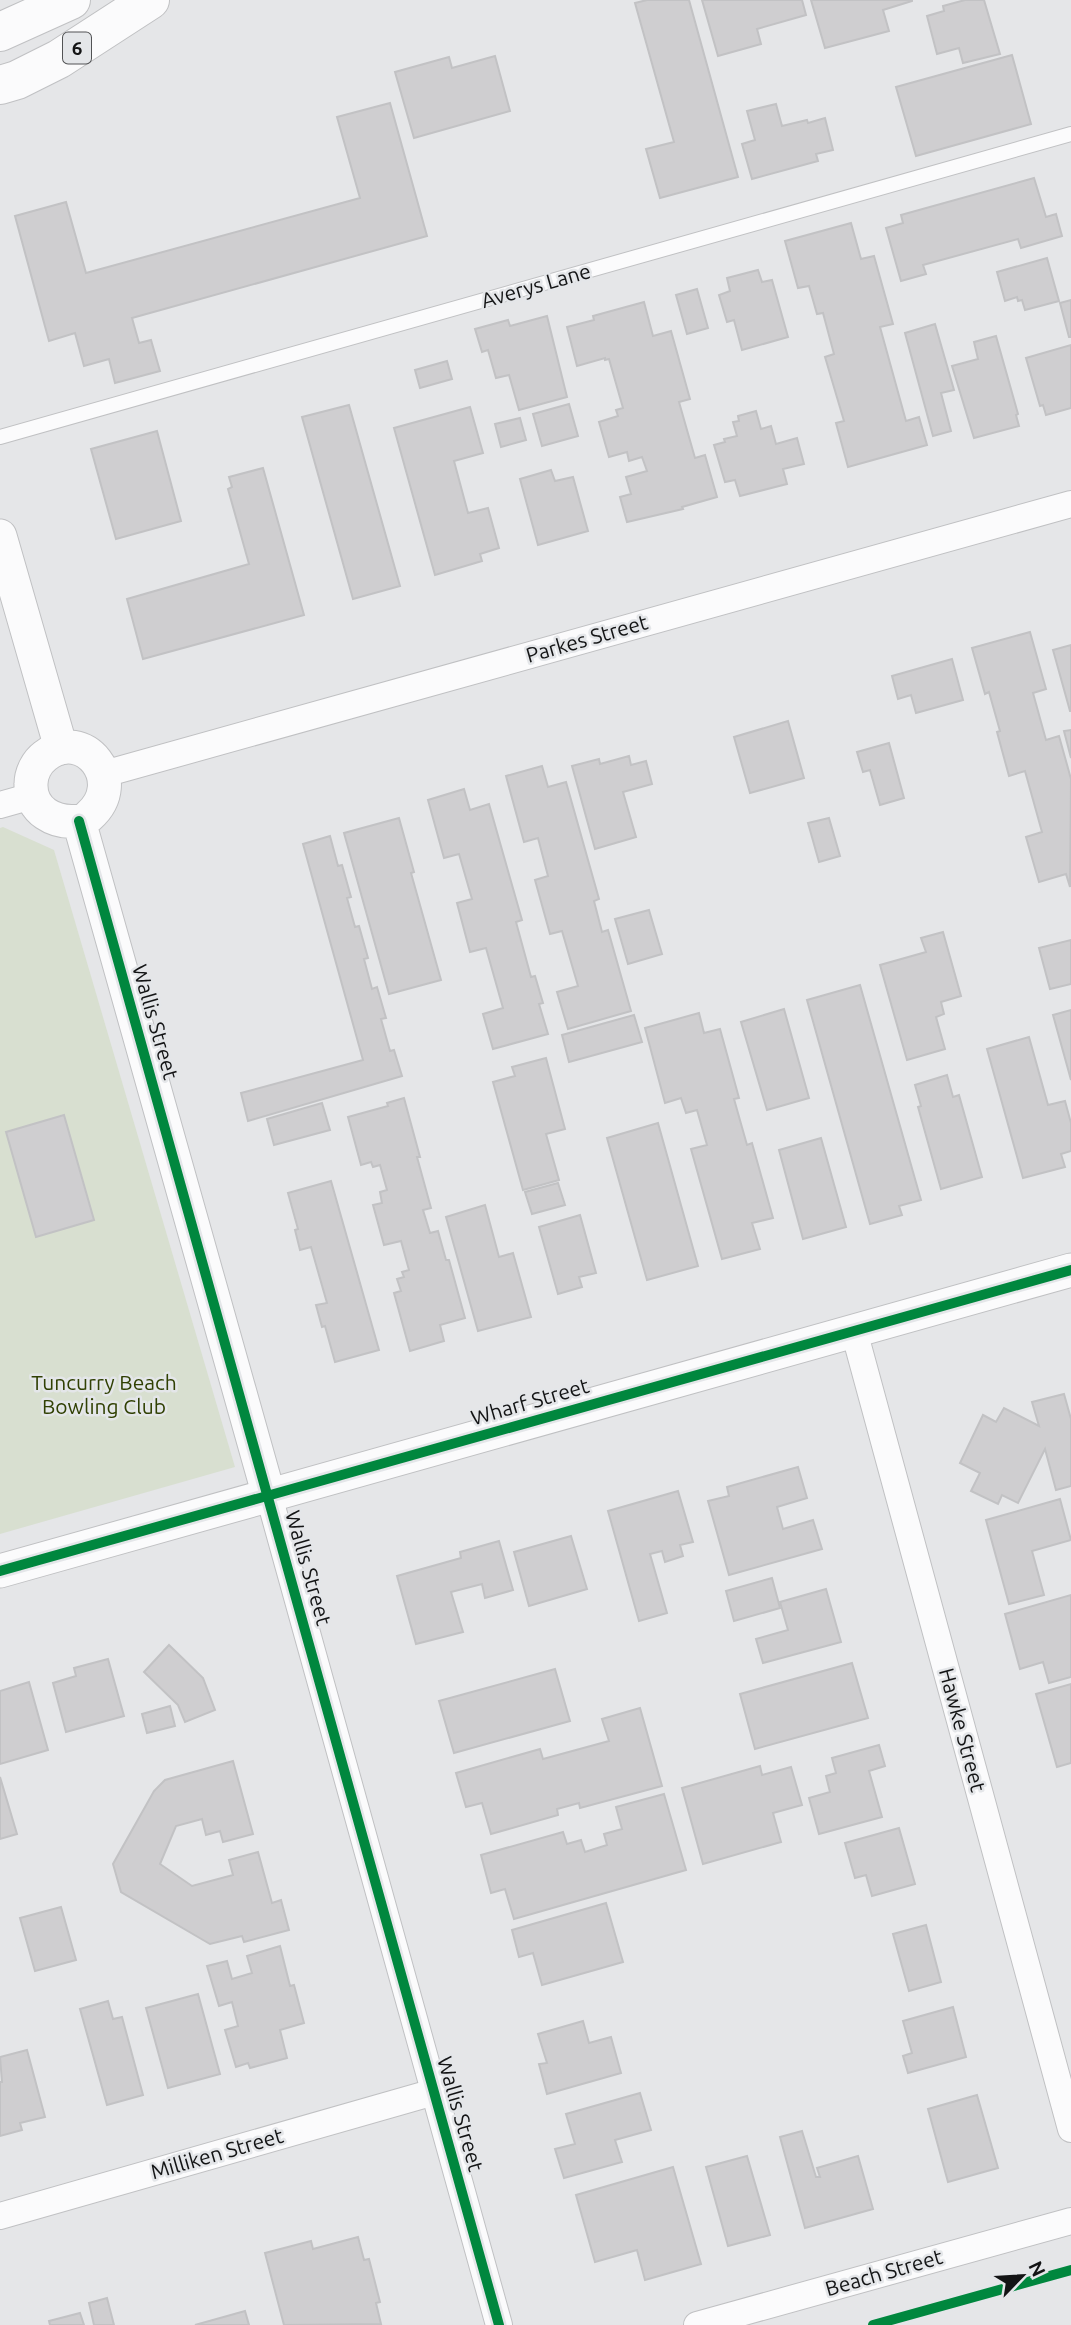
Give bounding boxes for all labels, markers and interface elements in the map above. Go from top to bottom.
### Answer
road number: 6 [63,32,91,64]
street label: Averys Lane [478,258,593,312]
street label: Parkes Street [523,609,650,667]
street label: Wallis Street [128,961,184,1082]
park label: Tuncurry Beach Bowling Club [31,1370,177,1418]
street label: Wharf Street [468,1373,591,1429]
street label: Wallis Street [281,1507,337,1628]
street label: Hawke Street [935,1665,991,1794]
street label: Wallis Street [433,2053,489,2174]
street label: Milliken Street [148,2123,286,2183]
north arrow [987,2241,1057,2311]
street label: Beach Street [822,2244,945,2300]
text: N [1024,2258,1050,2280]

